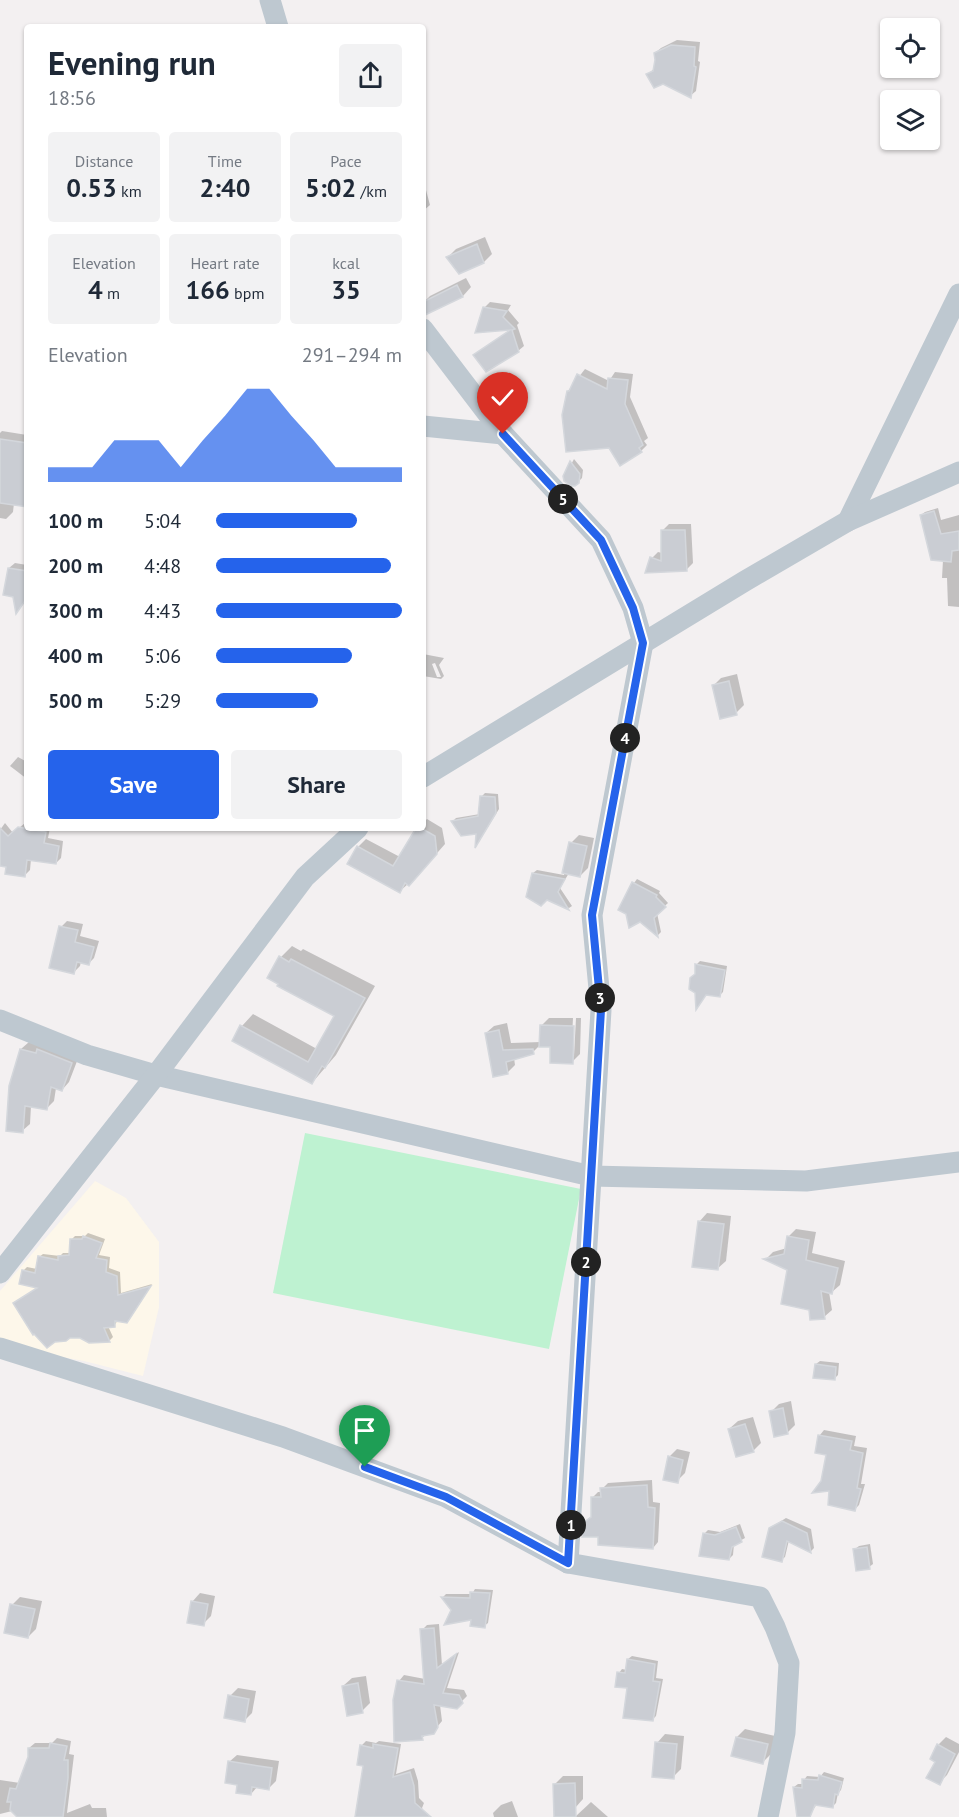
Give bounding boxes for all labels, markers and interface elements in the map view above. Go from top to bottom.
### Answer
map controls [880,18,940,150]
button: locate [880,18,940,78]
text: Evening run [48,41,216,84]
button: share [339,44,402,107]
text: 18:56 [48,85,96,111]
button: layers [880,90,940,150]
text: Distance [75,151,133,171]
text: Time [208,151,242,171]
text: Pace [330,151,362,171]
text: 0.53 [66,171,117,204]
text: 2:40 [199,171,251,204]
text: 5:02 [305,171,356,204]
text: km [117,181,142,201]
text: /km [356,181,387,201]
text: Elevation [72,253,136,273]
text: Heart rate [190,253,260,273]
text: kcal [332,253,360,273]
text: 4 [88,273,103,306]
text: 166 [186,273,230,306]
text: 35 [331,273,361,306]
text: m [103,283,120,303]
text: bpm [230,283,264,303]
text: Elevation [48,342,128,368]
text: 291–294 m [302,342,402,368]
pin [477,372,528,434]
icon: check [486,381,519,414]
pin: 5 [548,484,578,514]
text: 5 [558,489,568,509]
text: 100 m [48,508,103,534]
text: 5:04 [144,508,181,534]
text: 200 m [48,553,103,579]
text: 4:48 [144,553,181,579]
text: 300 m [48,598,103,624]
text: 4:43 [144,598,181,624]
text: 400 m [48,643,103,669]
text: 5:06 [144,643,181,669]
text: 500 m [48,688,103,714]
text: 5:29 [144,688,181,714]
pin: 4 [610,723,640,753]
text: 4 [620,728,630,748]
button: Save [48,750,219,819]
button: Share [231,750,402,819]
pin: 3 [585,983,615,1013]
text: 3 [595,988,605,1008]
pin: 2 [571,1247,601,1277]
text: 2 [581,1252,591,1272]
pin [339,1405,390,1467]
icon: arrive [348,1414,381,1447]
pin: 1 [556,1510,586,1540]
text: 1 [566,1515,576,1535]

